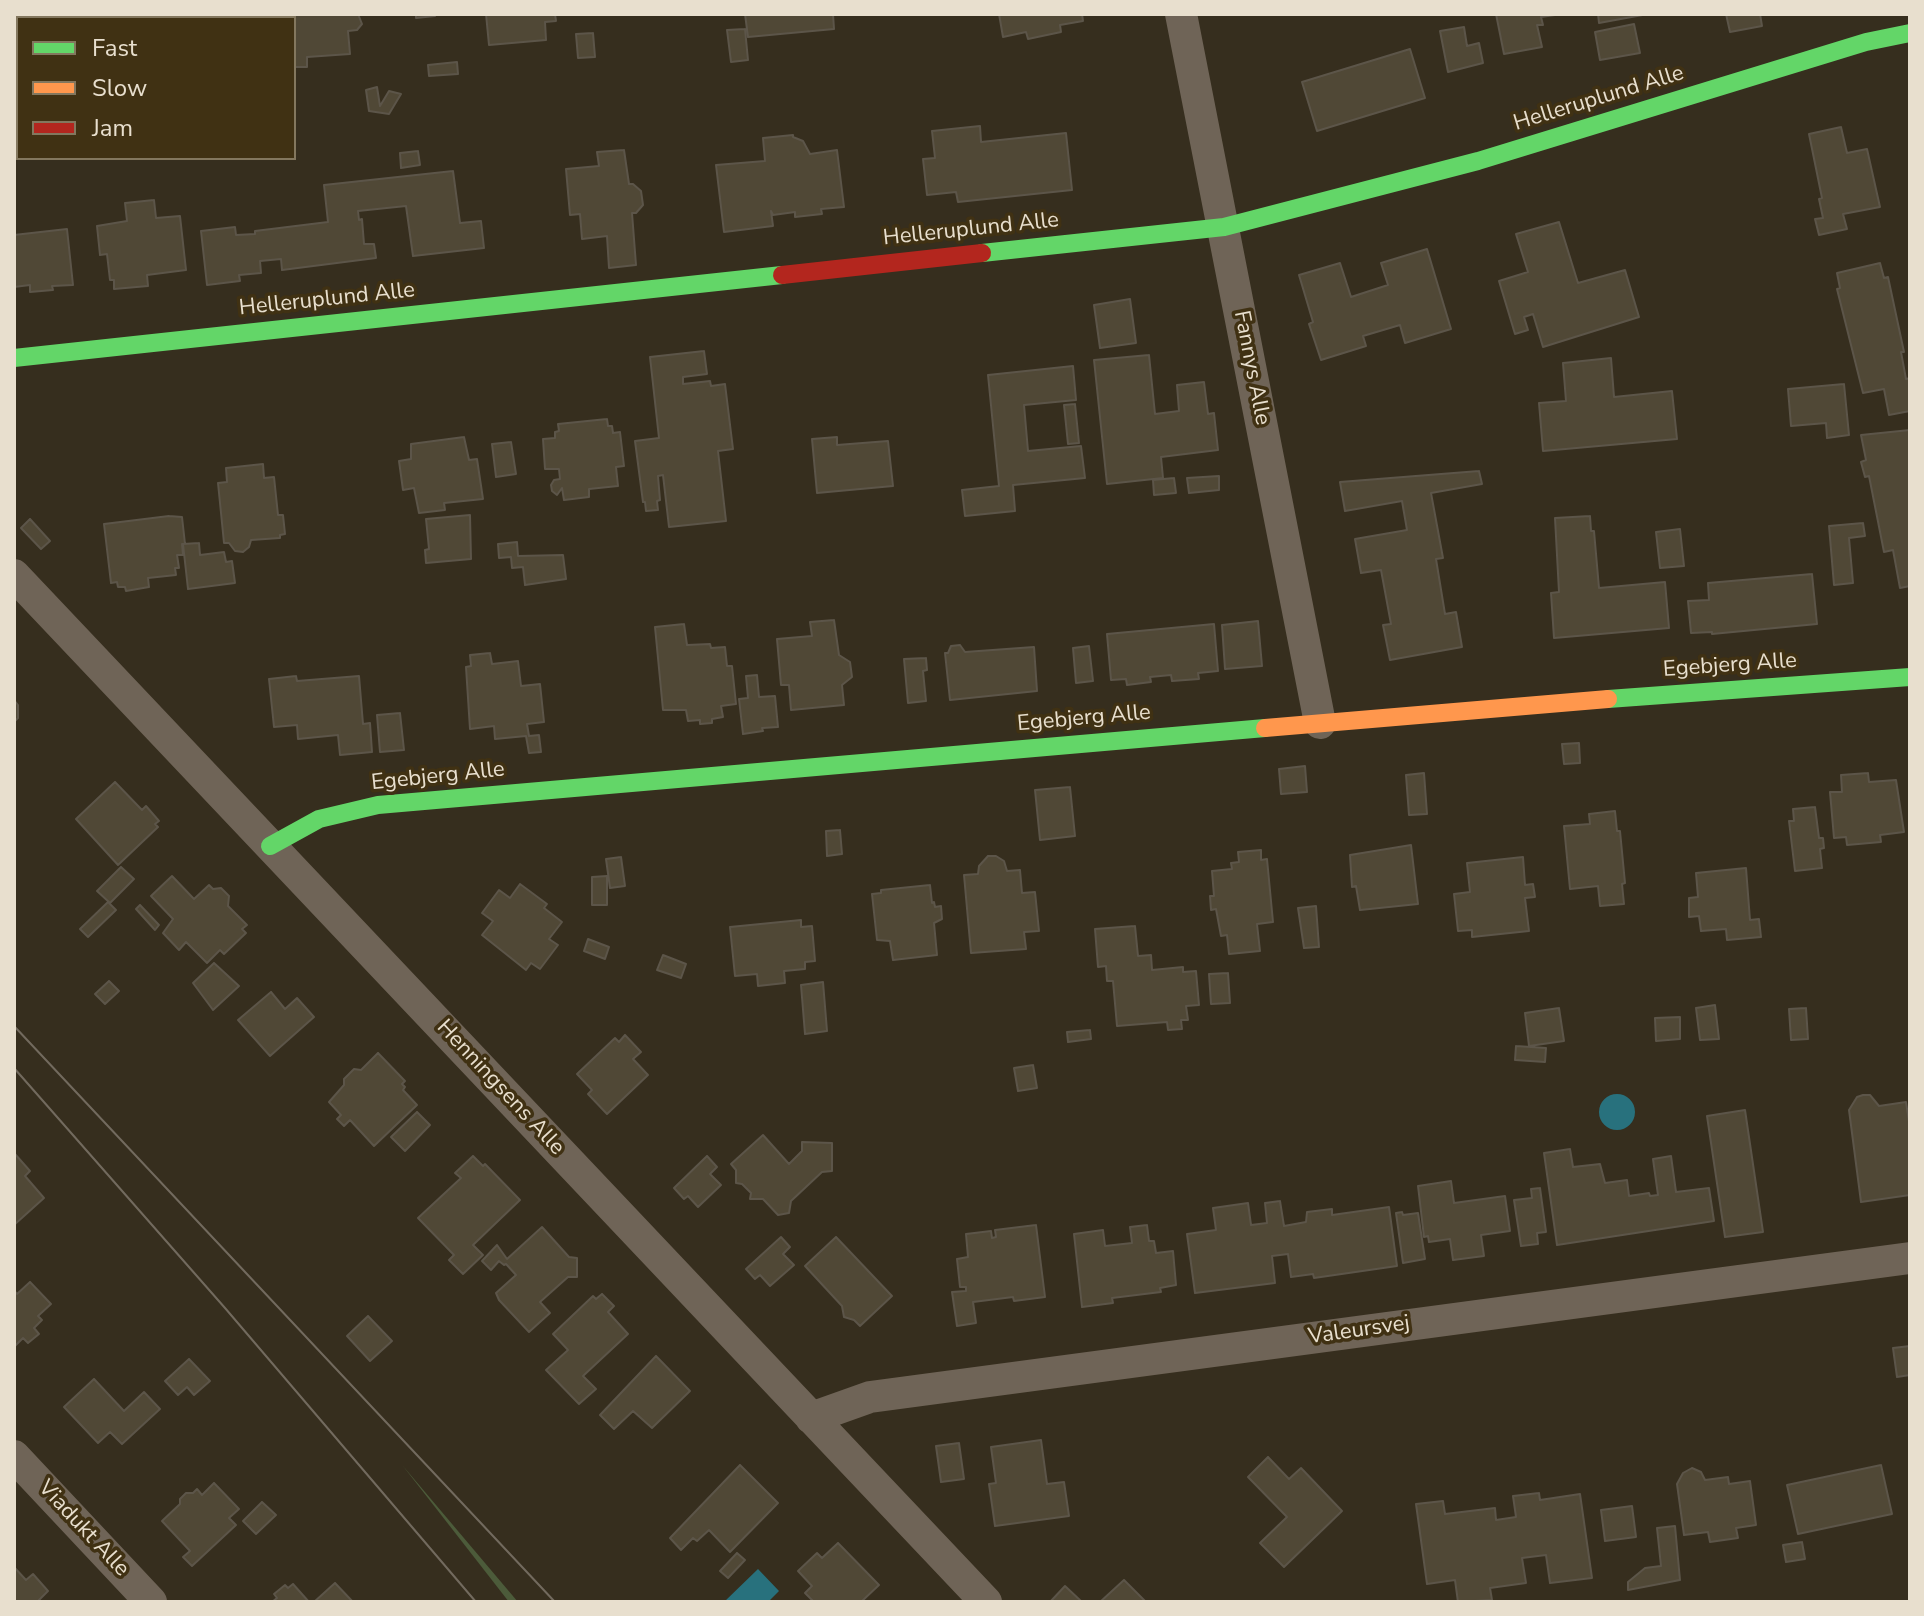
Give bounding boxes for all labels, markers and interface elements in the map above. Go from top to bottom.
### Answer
legend [16,16,296,160]
text: Fast [92,32,137,64]
street label: Helleruplund Alle [1511,61,1687,137]
text: Slow [92,72,147,104]
text: Jam [92,112,133,144]
street label: Helleruplund Alle [882,208,1060,252]
street label: Helleruplund Alle [238,278,416,322]
street label: Fannys Alle [1227,308,1275,428]
street label: Egebjerg Alle [1662,648,1798,684]
street label: Egebjerg Alle [1016,700,1152,738]
street label: Egebjerg Alle [370,757,506,797]
street label: Henningsens Alle [430,1015,570,1161]
street label: Valeursvej [1307,1311,1411,1351]
street label: Viadukt Alle [32,1475,134,1583]

